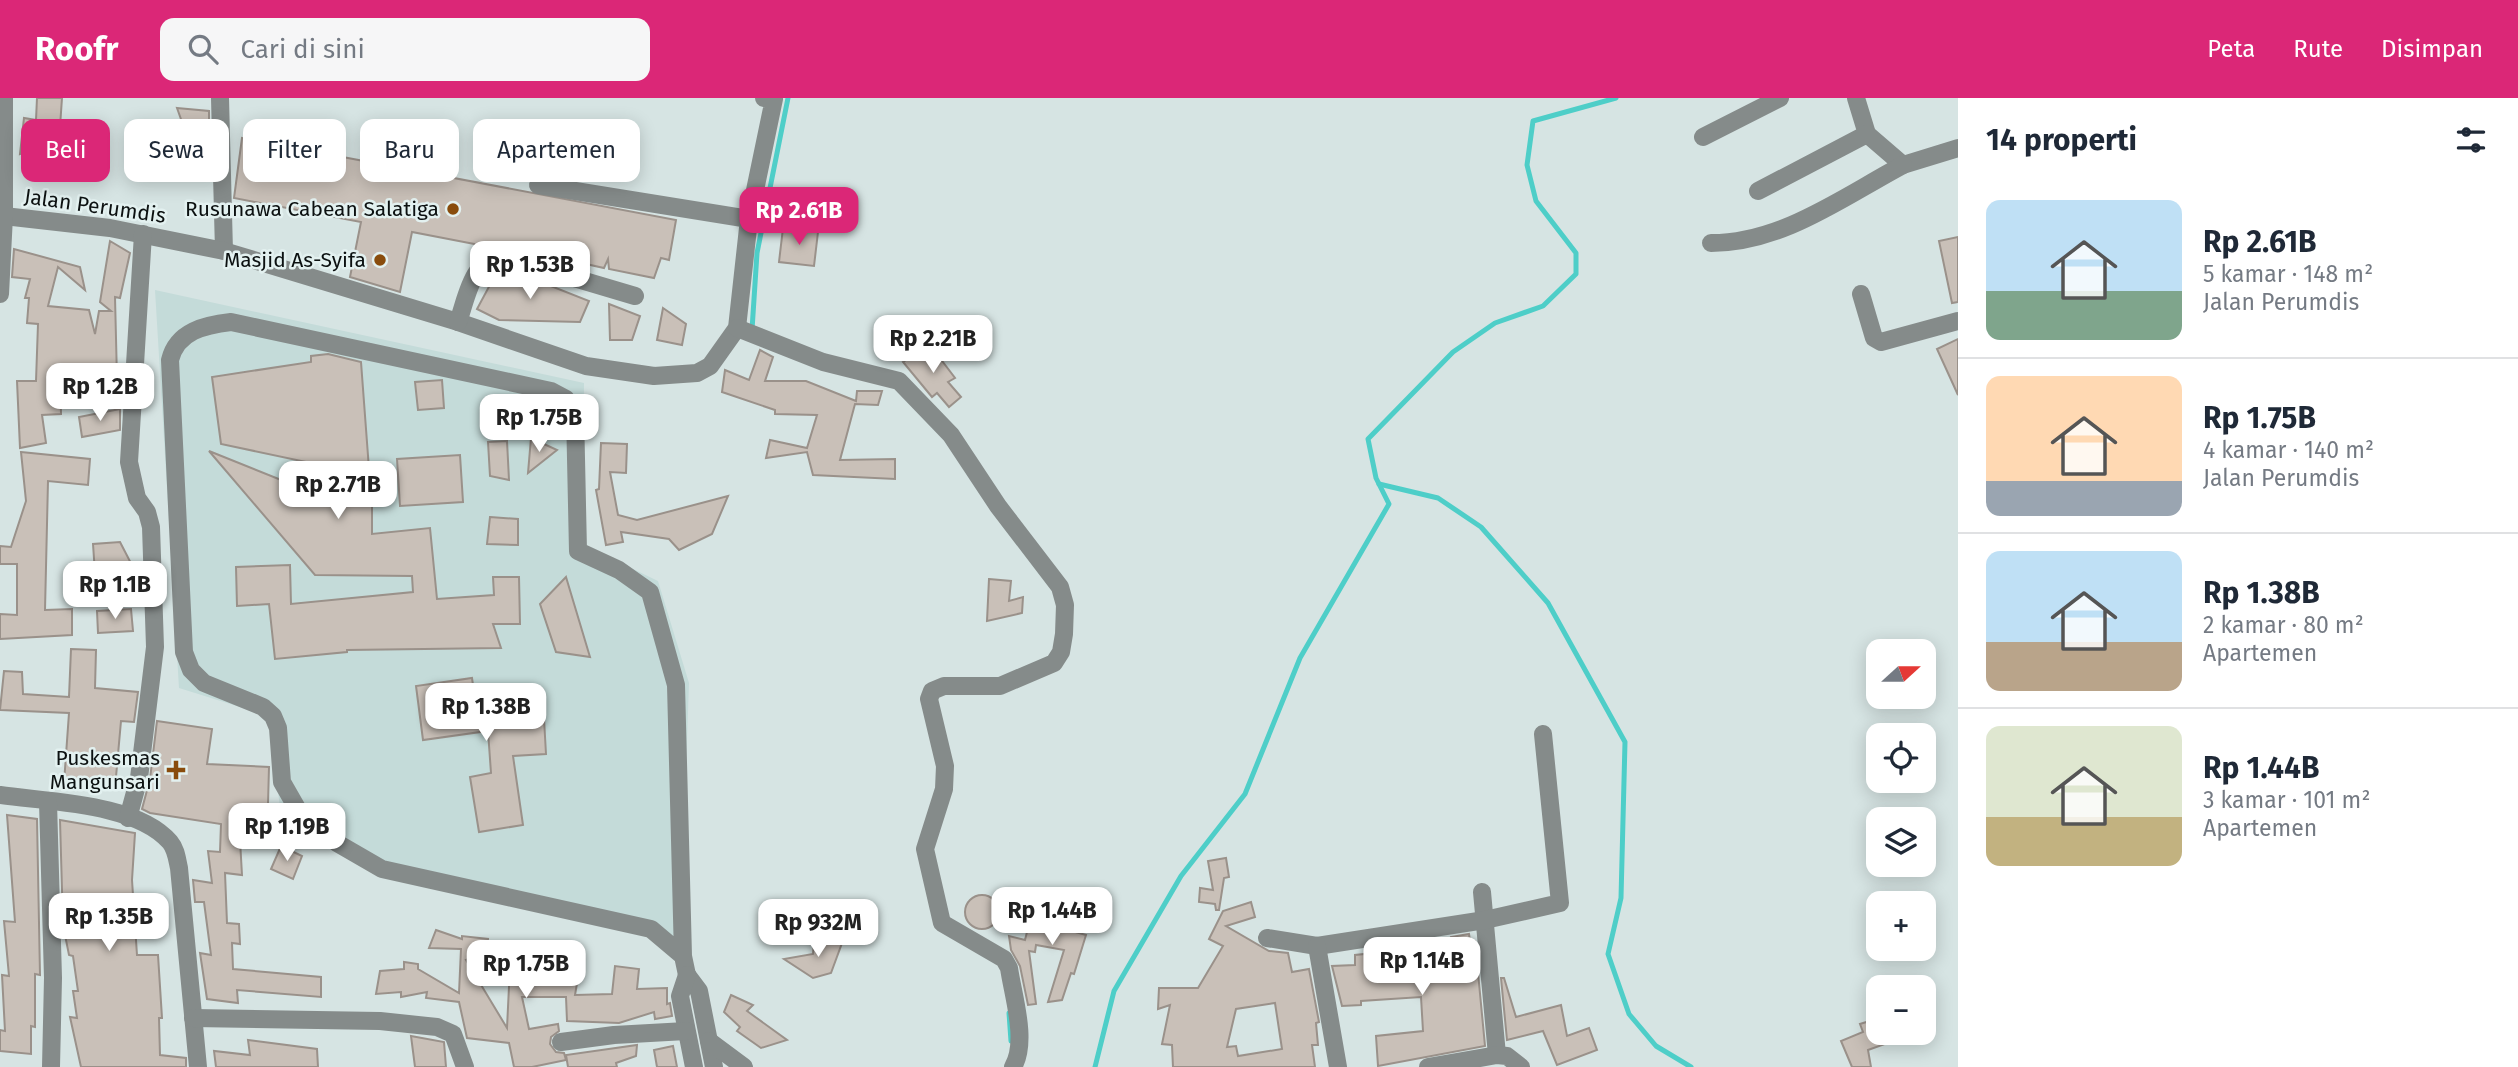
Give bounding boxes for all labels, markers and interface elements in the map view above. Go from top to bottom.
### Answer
search box [160,18,650,81]
text: Roofr [35,29,118,69]
icon: search [184,30,222,68]
text: Cari di sini [240,34,365,65]
text: Peta [2207,35,2255,63]
text: Rute [2293,35,2343,63]
text: Disimpan [2381,35,2483,63]
chip: Beli [21,119,110,182]
chip: Sewa [124,119,229,182]
chip: Filter [243,119,346,182]
chip: Baru [360,119,459,182]
chip: Apartemen [473,119,640,182]
icon: filters [2452,121,2490,159]
text: 14 properti [1986,122,2137,158]
street label: Jalan Perumdis [23,183,168,229]
pin: Rp 2.61B [727,188,871,247]
place label: Rusunawa Cabean Salatiga [185,196,439,222]
text: Rp 2.61B [755,196,843,224]
marker: Rusunawa Cabean Salatiga [445,201,461,217]
text: Rp 2.61B [2203,224,2317,260]
icon: home [2042,228,2126,312]
pin: Rp 1.53B [458,242,602,301]
place label: Masjid As-Syifa [224,247,366,273]
text: Rp 1.53B [486,250,574,278]
marker: Masjid As-Syifa [372,252,388,268]
text: 5 kamar · 148 m² [2203,260,2373,288]
text: Jalan Perumdis [2203,288,2359,316]
pin: Rp 2.21B [861,316,1005,375]
text: Rp 2.21B [889,324,977,352]
pin: Rp 1.2B [35,364,165,423]
text: Rp 1.2B [62,372,138,400]
pin: Rp 1.75B [467,394,611,454]
text: Rp 1.75B [2203,400,2316,436]
text: Rp 1.75B [496,403,582,431]
icon: home [2042,404,2126,488]
text: 4 kamar · 140 m² [2203,436,2374,464]
pin: Rp 2.71B [266,462,410,521]
text: Jalan Perumdis [2203,464,2359,492]
text: Rp 2.71B [295,470,381,498]
pin: Rp 1.1B [50,561,180,621]
text: Rp 1.1B [79,570,151,598]
text: Rp 1.38B [2203,575,2320,611]
icon: home [2042,579,2126,663]
text: 2 kamar · 80 m² [2203,611,2364,639]
north arrow [1866,639,1936,709]
map controls [1866,639,1936,1045]
text: Apartemen [2203,639,2317,667]
pin: Rp 1.38B [414,684,558,743]
text: Rp 1.38B [441,692,531,720]
button: locate [1866,723,1936,793]
place label: Puskesmas Mangunsari [50,745,160,795]
text: Rp 1.44B [2203,750,2319,786]
icon: home [2042,754,2126,838]
marker: Puskesmas Mangunsari [166,760,186,780]
text: 3 kamar · 101 m² [2203,786,2370,814]
pin: Rp 1.19B [215,804,359,863]
button: layers [1866,807,1936,877]
text: Rp 1.19B [244,812,330,840]
text: Apartemen [2203,814,2317,842]
pin: Rp 1.44B [980,888,1124,947]
button: + [1866,891,1936,961]
pin: Rp 1.35B [37,894,181,953]
text: Rp 1.44B [1007,896,1097,924]
pin: Rp 932M [753,900,883,959]
text: Rp 1.35B [65,902,153,930]
text: Rp 932M [774,908,862,936]
pin: Rp 1.14B [1350,937,1494,997]
pin: Rp 1.75B [454,940,598,1000]
text: Rp 1.14B [1379,946,1465,974]
text: Rp 1.75B [483,949,569,977]
button: − [1866,975,1936,1045]

